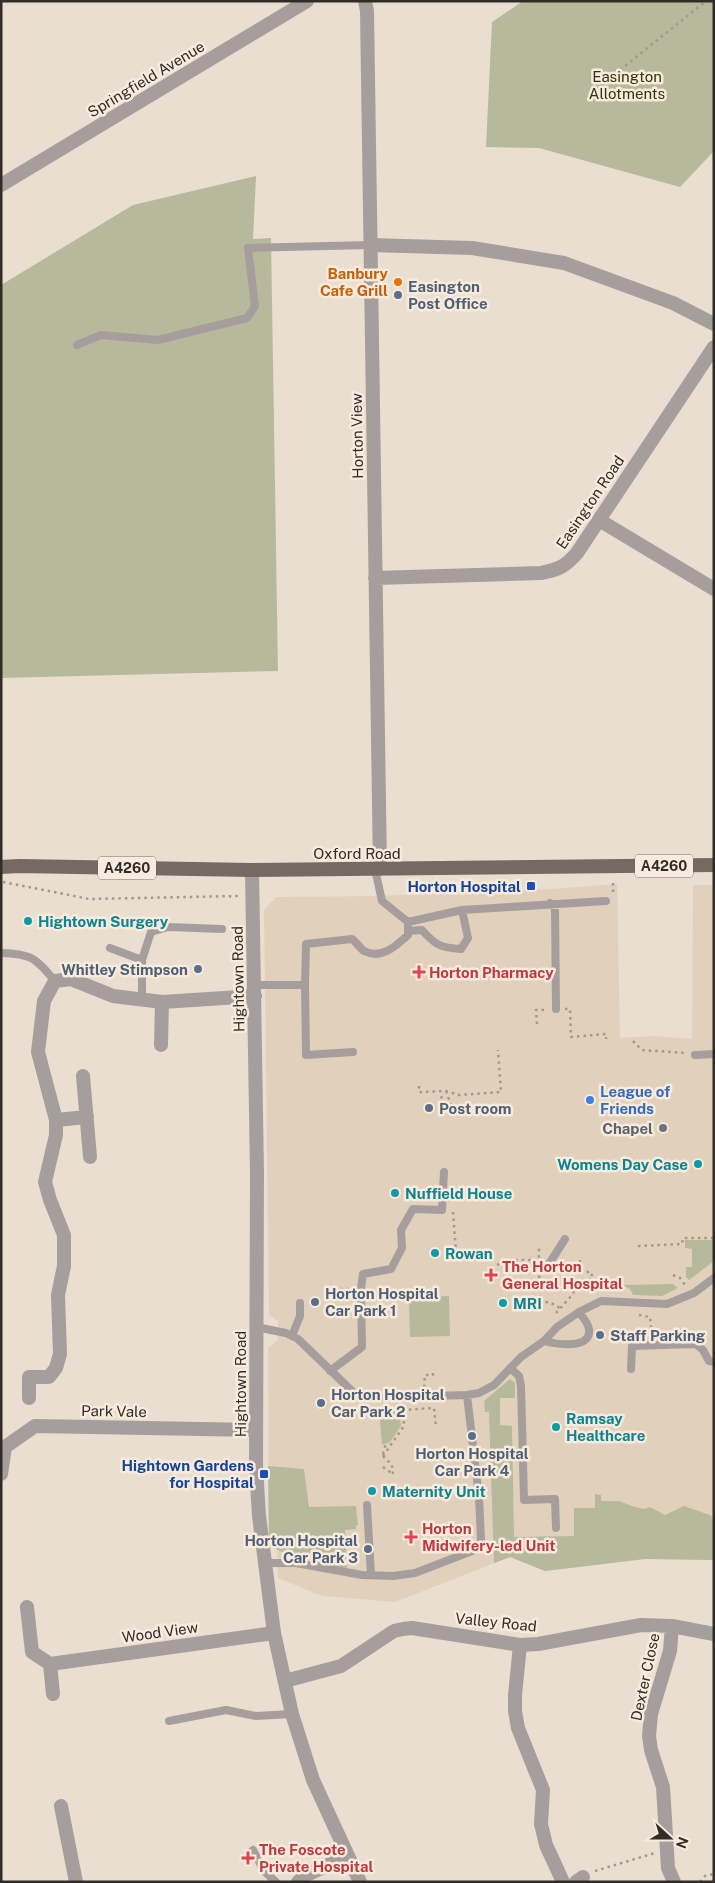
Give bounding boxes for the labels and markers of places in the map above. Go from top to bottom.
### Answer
place label: Banbury Cafe Grill [320,265,389,299]
marker: Banbury Cafe Grill [392,276,404,288]
place label: Easington Post Office [408,278,488,312]
marker: Easington Post Office [392,289,404,301]
place label: Horton Hospital [407,878,521,895]
marker: Horton Hospital [525,880,537,892]
place label: Hightown Surgery [38,913,169,930]
marker: Hightown Surgery [22,915,34,927]
place label: Whitley Stimpson [61,961,188,978]
marker: Whitley Stimpson [192,963,204,975]
place label: Horton Pharmacy [429,964,554,981]
marker: Horton Pharmacy [413,966,425,978]
place label: League of Friends [600,1083,670,1117]
marker: League of Friends [584,1094,596,1106]
place label: Post room [439,1100,512,1117]
marker: Post room [423,1102,435,1114]
place label: Chapel [602,1120,653,1137]
marker: Chapel [657,1122,669,1134]
place label: Womens Day Case [557,1156,688,1173]
marker: Womens Day Case [692,1158,704,1170]
place label: Nuffield House [405,1185,512,1202]
marker: Nuffield House [389,1187,401,1199]
place label: Rowan [445,1245,493,1262]
marker: Rowan [429,1247,441,1259]
place label: The Horton General Hospital [502,1258,623,1292]
marker: The Horton General Hospital [484,1268,498,1282]
place label: Horton Hospital Car Park 1 [325,1285,439,1319]
place label: MRI [513,1295,542,1312]
marker: Horton Hospital Car Park 1 [309,1296,321,1308]
marker: MRI [497,1297,509,1309]
place label: Staff Parking [610,1327,706,1344]
marker: Staff Parking [594,1329,606,1341]
place label: Horton Hospital Car Park 2 [331,1386,445,1420]
marker: Horton Hospital Car Park 2 [315,1397,327,1409]
place label: Ramsay Healthcare [566,1410,645,1444]
marker: Ramsay Healthcare [550,1421,562,1433]
marker: Horton Hospital Car Park 4 [466,1430,478,1442]
place label: Horton Hospital Car Park 4 [415,1445,529,1479]
place label: Hightown Gardens for Hospital [121,1457,254,1491]
marker: Hightown Gardens for Hospital [258,1468,270,1480]
place label: Maternity Unit [382,1483,486,1500]
marker: Maternity Unit [366,1485,378,1497]
place label: Horton Midwifery-led Unit [422,1520,556,1554]
marker: Horton Midwifery-led Unit [404,1530,418,1544]
place label: Horton Hospital Car Park 3 [244,1532,358,1566]
marker: Horton Hospital Car Park 3 [362,1543,374,1555]
place label: The Foscote Private Hospital [259,1841,373,1875]
marker: The Foscote Private Hospital [241,1851,255,1865]

